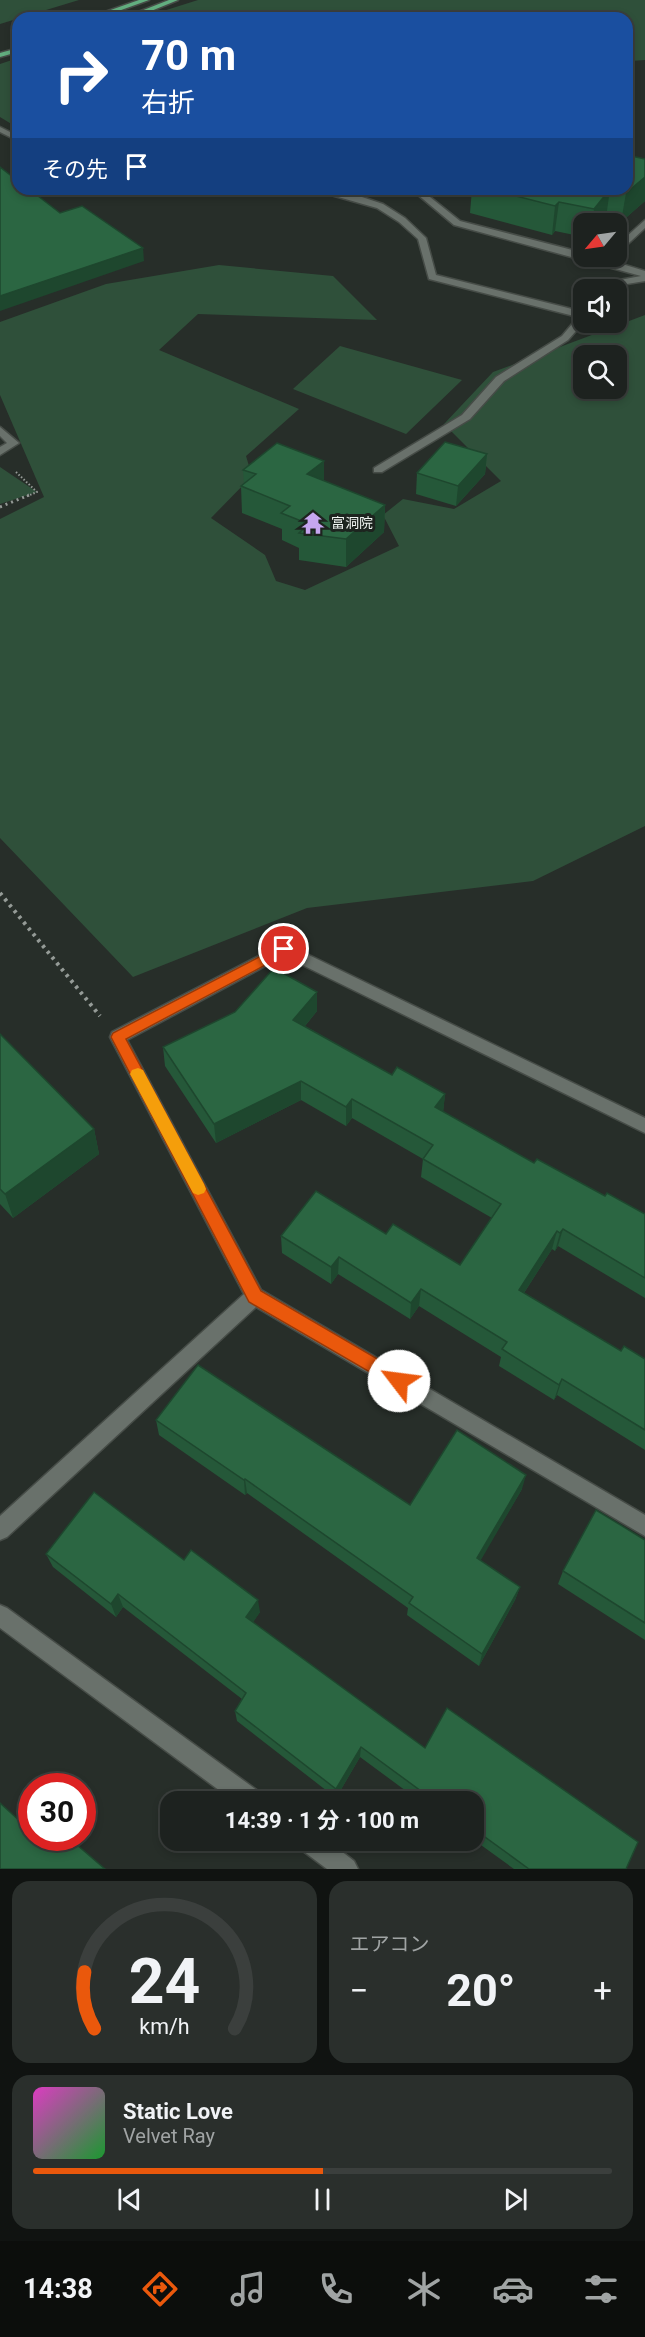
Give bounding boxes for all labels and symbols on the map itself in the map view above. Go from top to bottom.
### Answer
north arrow [573,213,627,267]
temple icon: 富洞院 [300,510,326,536]
place label: 富洞院 [331,515,373,531]
pin [258,923,309,974]
position arrow [367,1349,431,1413]
speed limit sign: 30 [18,1773,96,1851]

